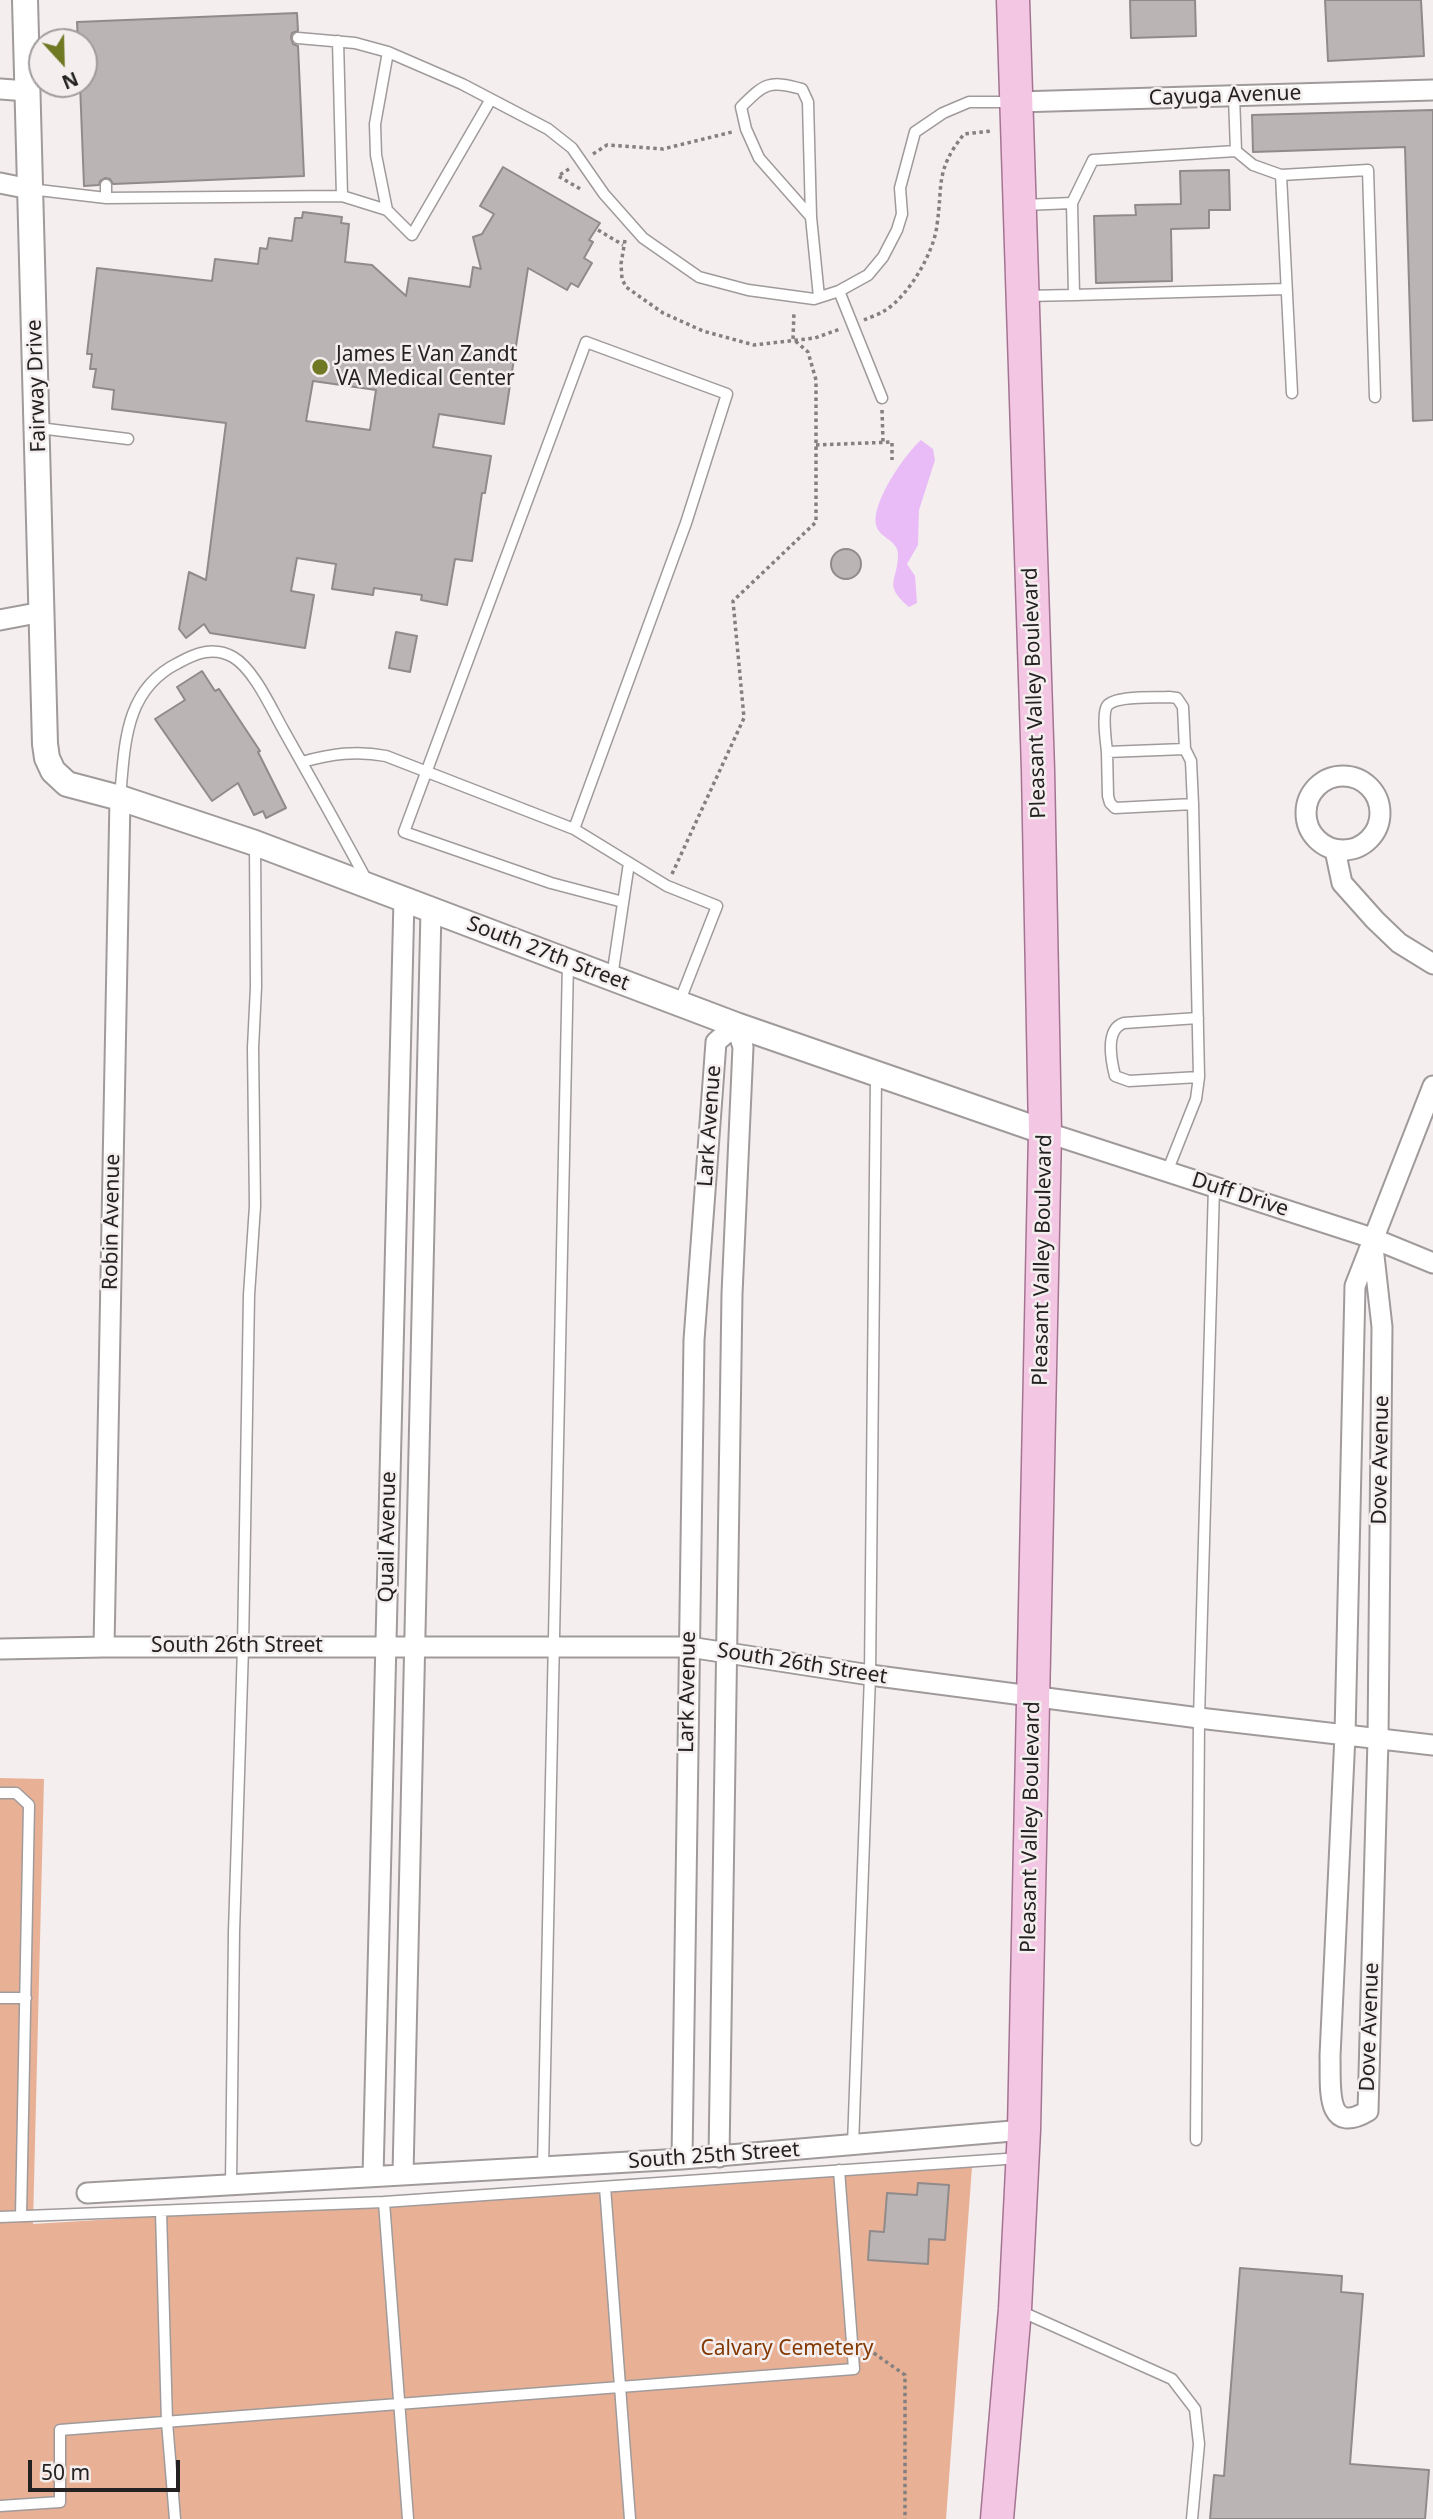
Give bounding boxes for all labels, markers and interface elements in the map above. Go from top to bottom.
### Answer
north arrow [28,28,98,98]
text: N [58,66,82,96]
street label: Cayuga Avenue [1148,81,1302,111]
street label: Fairway Drive [22,319,52,453]
place label: James E Van Zandt VA Medical Center [336,342,517,392]
marker: James E Van Zandt VA Medical Center [310,357,330,377]
street label: Pleasant Valley Boulevard [1018,567,1052,819]
street label: South 27th Street [463,911,633,997]
street label: Lark Avenue [693,1064,727,1188]
street label: Pleasant Valley Boulevard [1028,1134,1058,1386]
street label: Robin Avenue [98,1154,126,1290]
street label: Duff Drive [1188,1168,1292,1222]
street label: Dove Avenue [1367,1395,1395,1525]
street label: Quail Avenue [374,1471,402,1603]
street label: Lark Avenue [674,1631,702,1753]
street label: South 26th Street [151,1633,323,1659]
street label: South 26th Street [715,1638,889,1690]
street label: Pleasant Valley Boulevard [1016,1701,1046,1953]
street label: Dove Avenue [1355,1962,1385,2092]
street label: South 25th Street [627,2137,801,2175]
park label: Calvary Cemetery [700,2336,874,2362]
scale bar [32,2446,184,2490]
text: 50 m [41,2458,90,2486]

